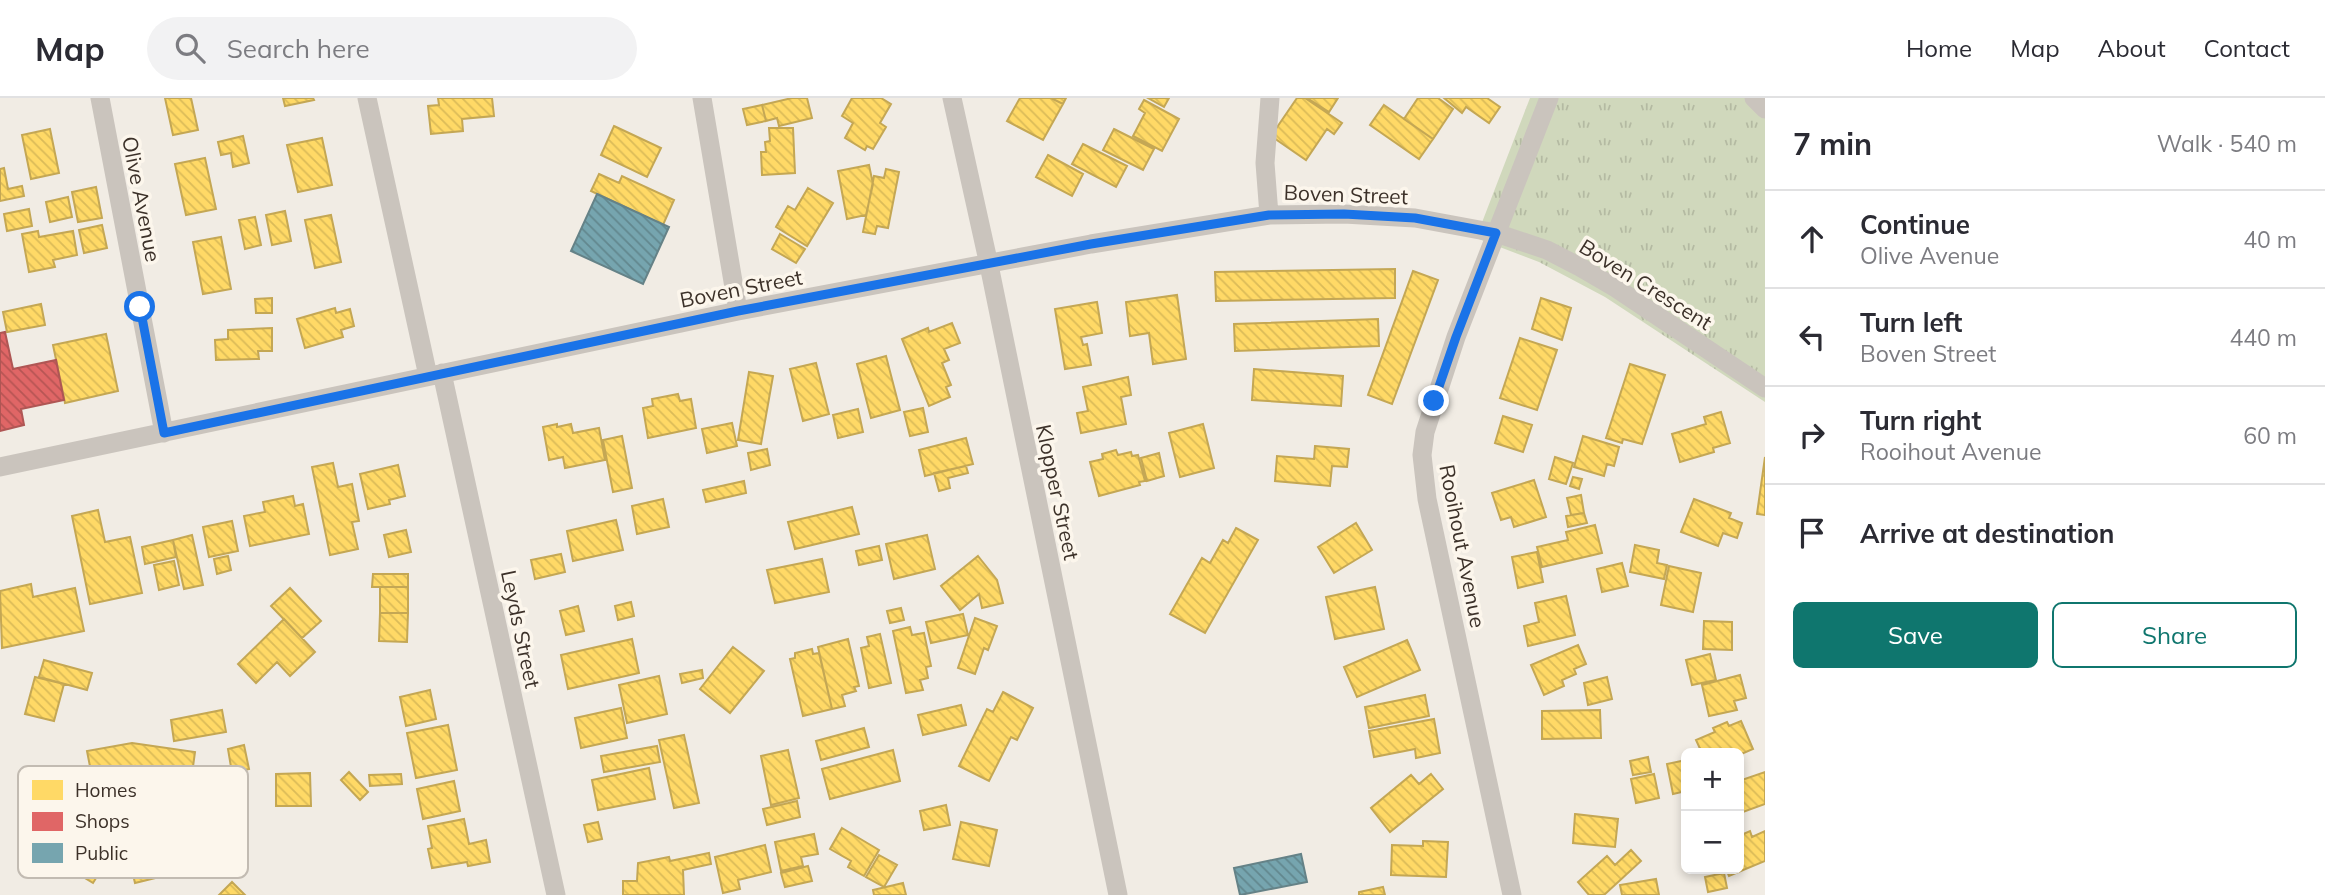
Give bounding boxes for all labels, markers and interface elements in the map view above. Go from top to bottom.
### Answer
search box [147,17,637,80]
text: Map [35,28,105,69]
icon: search [171,29,209,67]
text: Search here [227,32,370,65]
text: Home [1906,33,1972,63]
text: Map [2010,33,2060,63]
text: About [2098,33,2166,63]
text: Contact [2204,33,2290,63]
text: 7 min [1793,125,1872,163]
text: Walk · 540 m [2157,129,2297,158]
street label: Olive Avenue [117,134,167,264]
street label: Boven Street [1283,179,1409,209]
text: Continue [1860,208,1970,241]
icon: ahead [1793,220,1831,258]
text: 40 m [2243,225,2297,254]
street label: Boven Crescent [1575,233,1717,335]
text: Olive Avenue [1860,241,1999,270]
street label: Boven Street [677,263,805,313]
route start [124,291,155,322]
text: Turn left [1860,306,1962,339]
icon: left [1793,318,1831,356]
text: 440 m [2229,323,2297,352]
text: Boven Street [1860,339,1996,368]
route end [1418,385,1449,416]
text: Turn right [1860,404,1981,437]
icon: right [1793,416,1831,454]
text: 60 m [2243,421,2297,450]
street label: Klopper Street [1031,422,1085,562]
text: Rooihout Avenue [1860,437,2041,466]
street label: Rooihout Avenue [1434,462,1492,630]
icon: arrive [1793,514,1831,552]
text: Arrive at destination [1860,517,2115,550]
street label: Leyds Street [496,568,546,690]
button: Save [1793,602,2038,668]
button: Share [2052,602,2297,668]
map controls [1681,748,1744,874]
button: + [1681,748,1744,811]
legend [18,766,248,878]
text: Homes [75,778,137,802]
text: Shops [75,809,130,833]
button: − [1681,811,1744,874]
text: Public [75,841,128,865]

